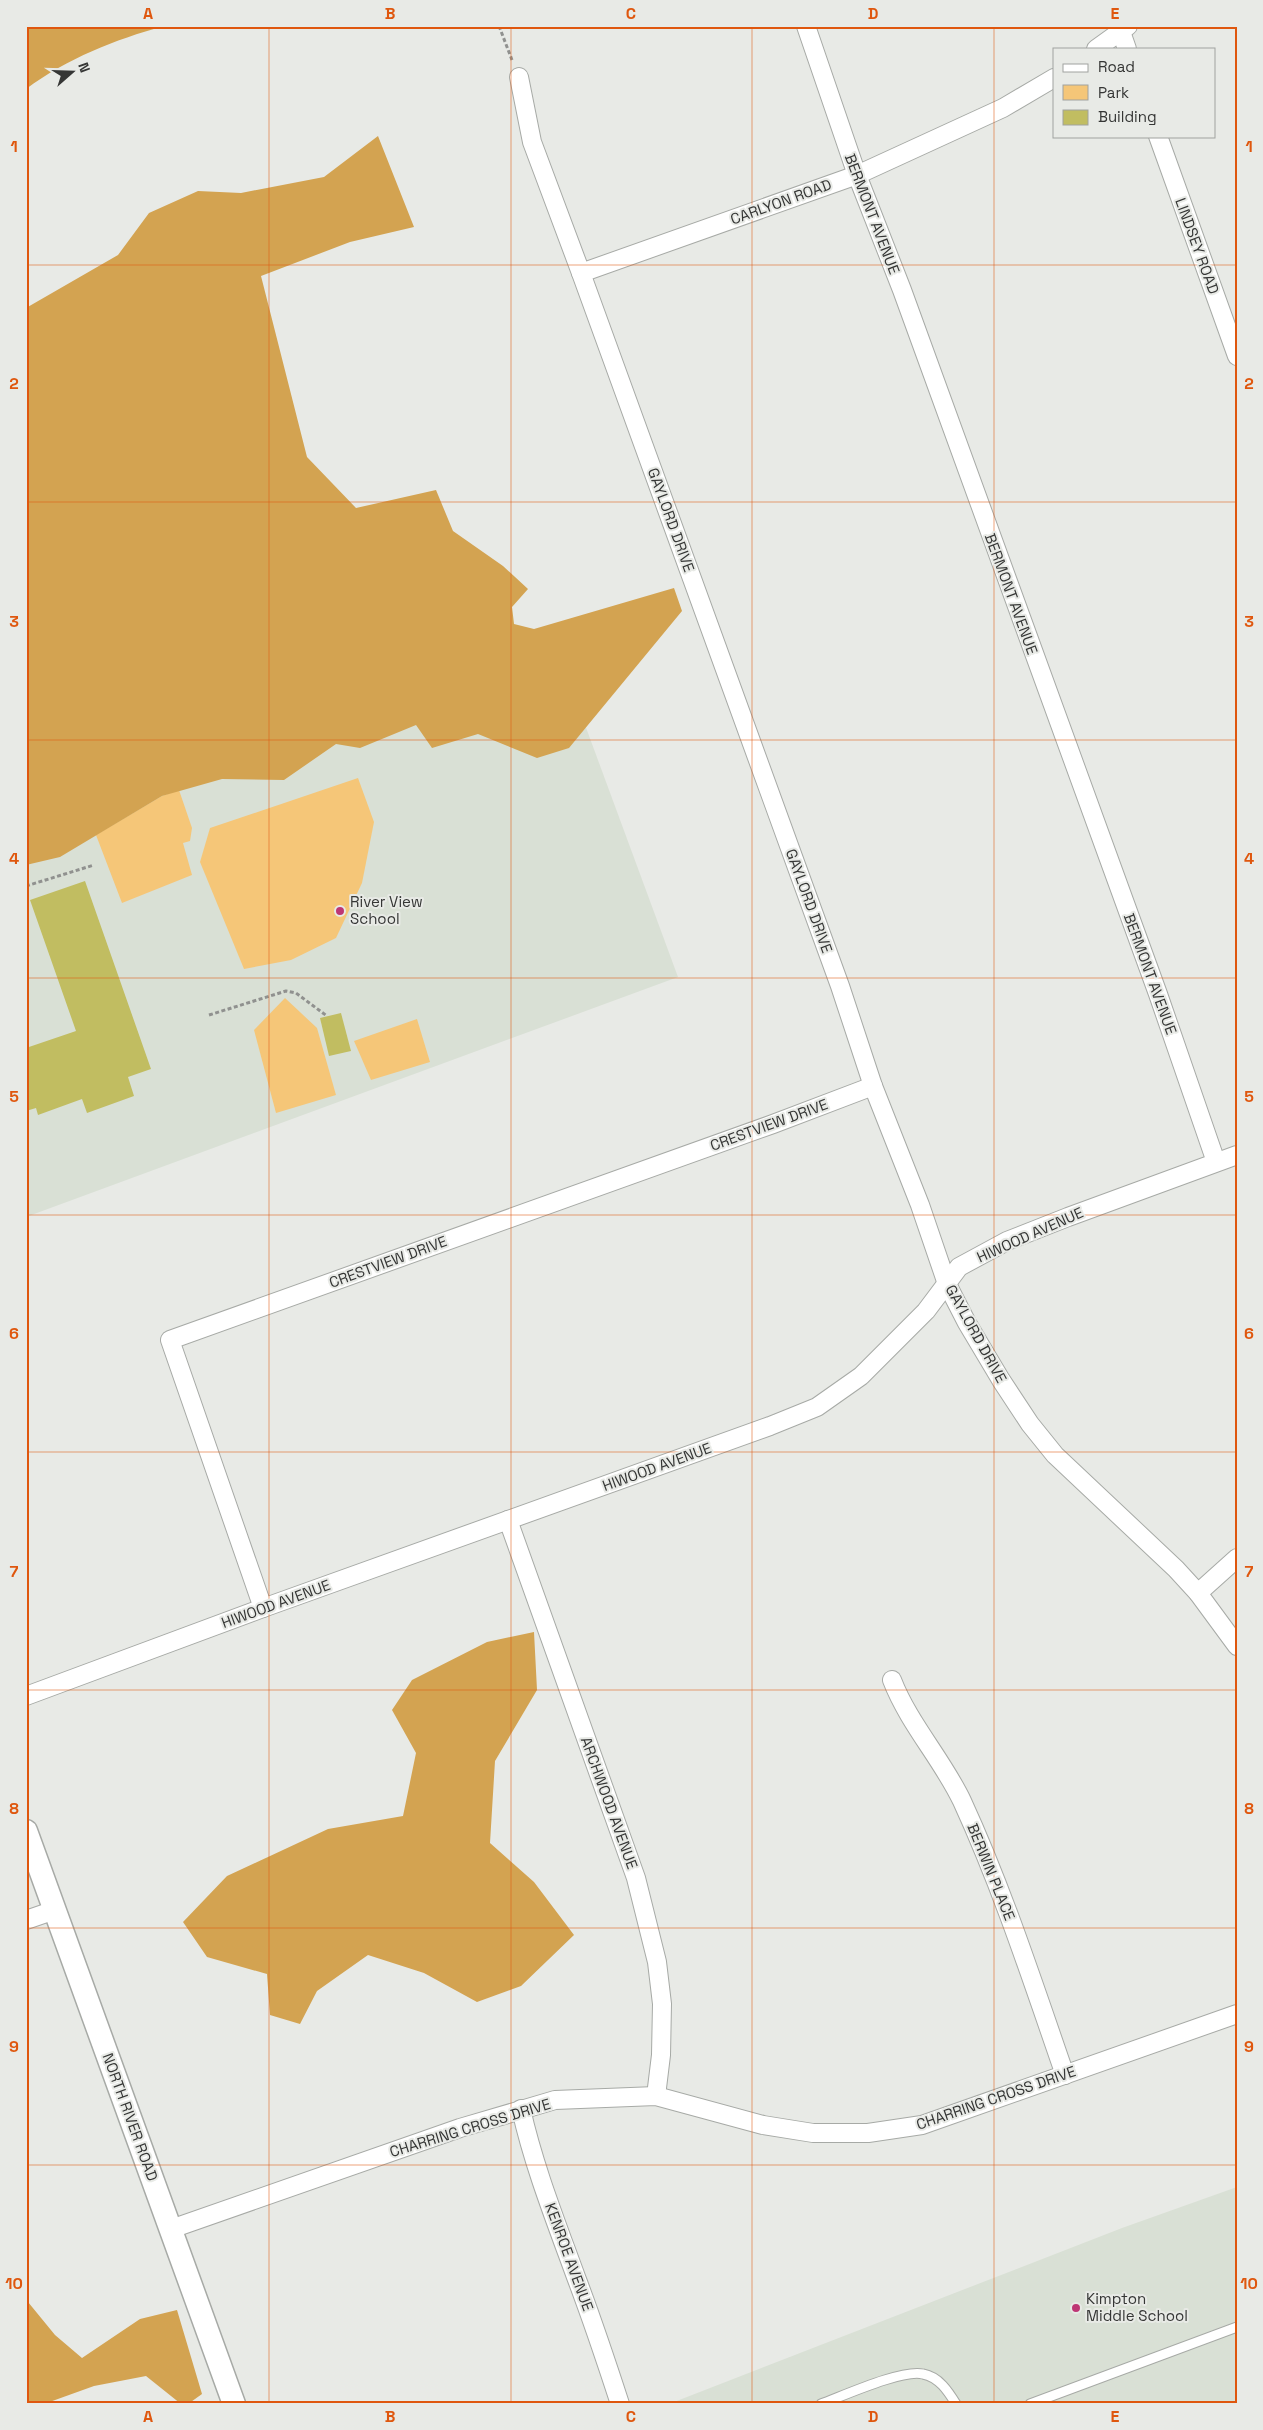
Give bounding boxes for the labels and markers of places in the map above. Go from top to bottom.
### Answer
place label: River View School [350,892,423,928]
marker: River View School [334,905,346,917]
place label: Kimpton Middle School [1086,2289,1188,2325]
marker: Kimpton Middle School [1070,2302,1082,2314]

